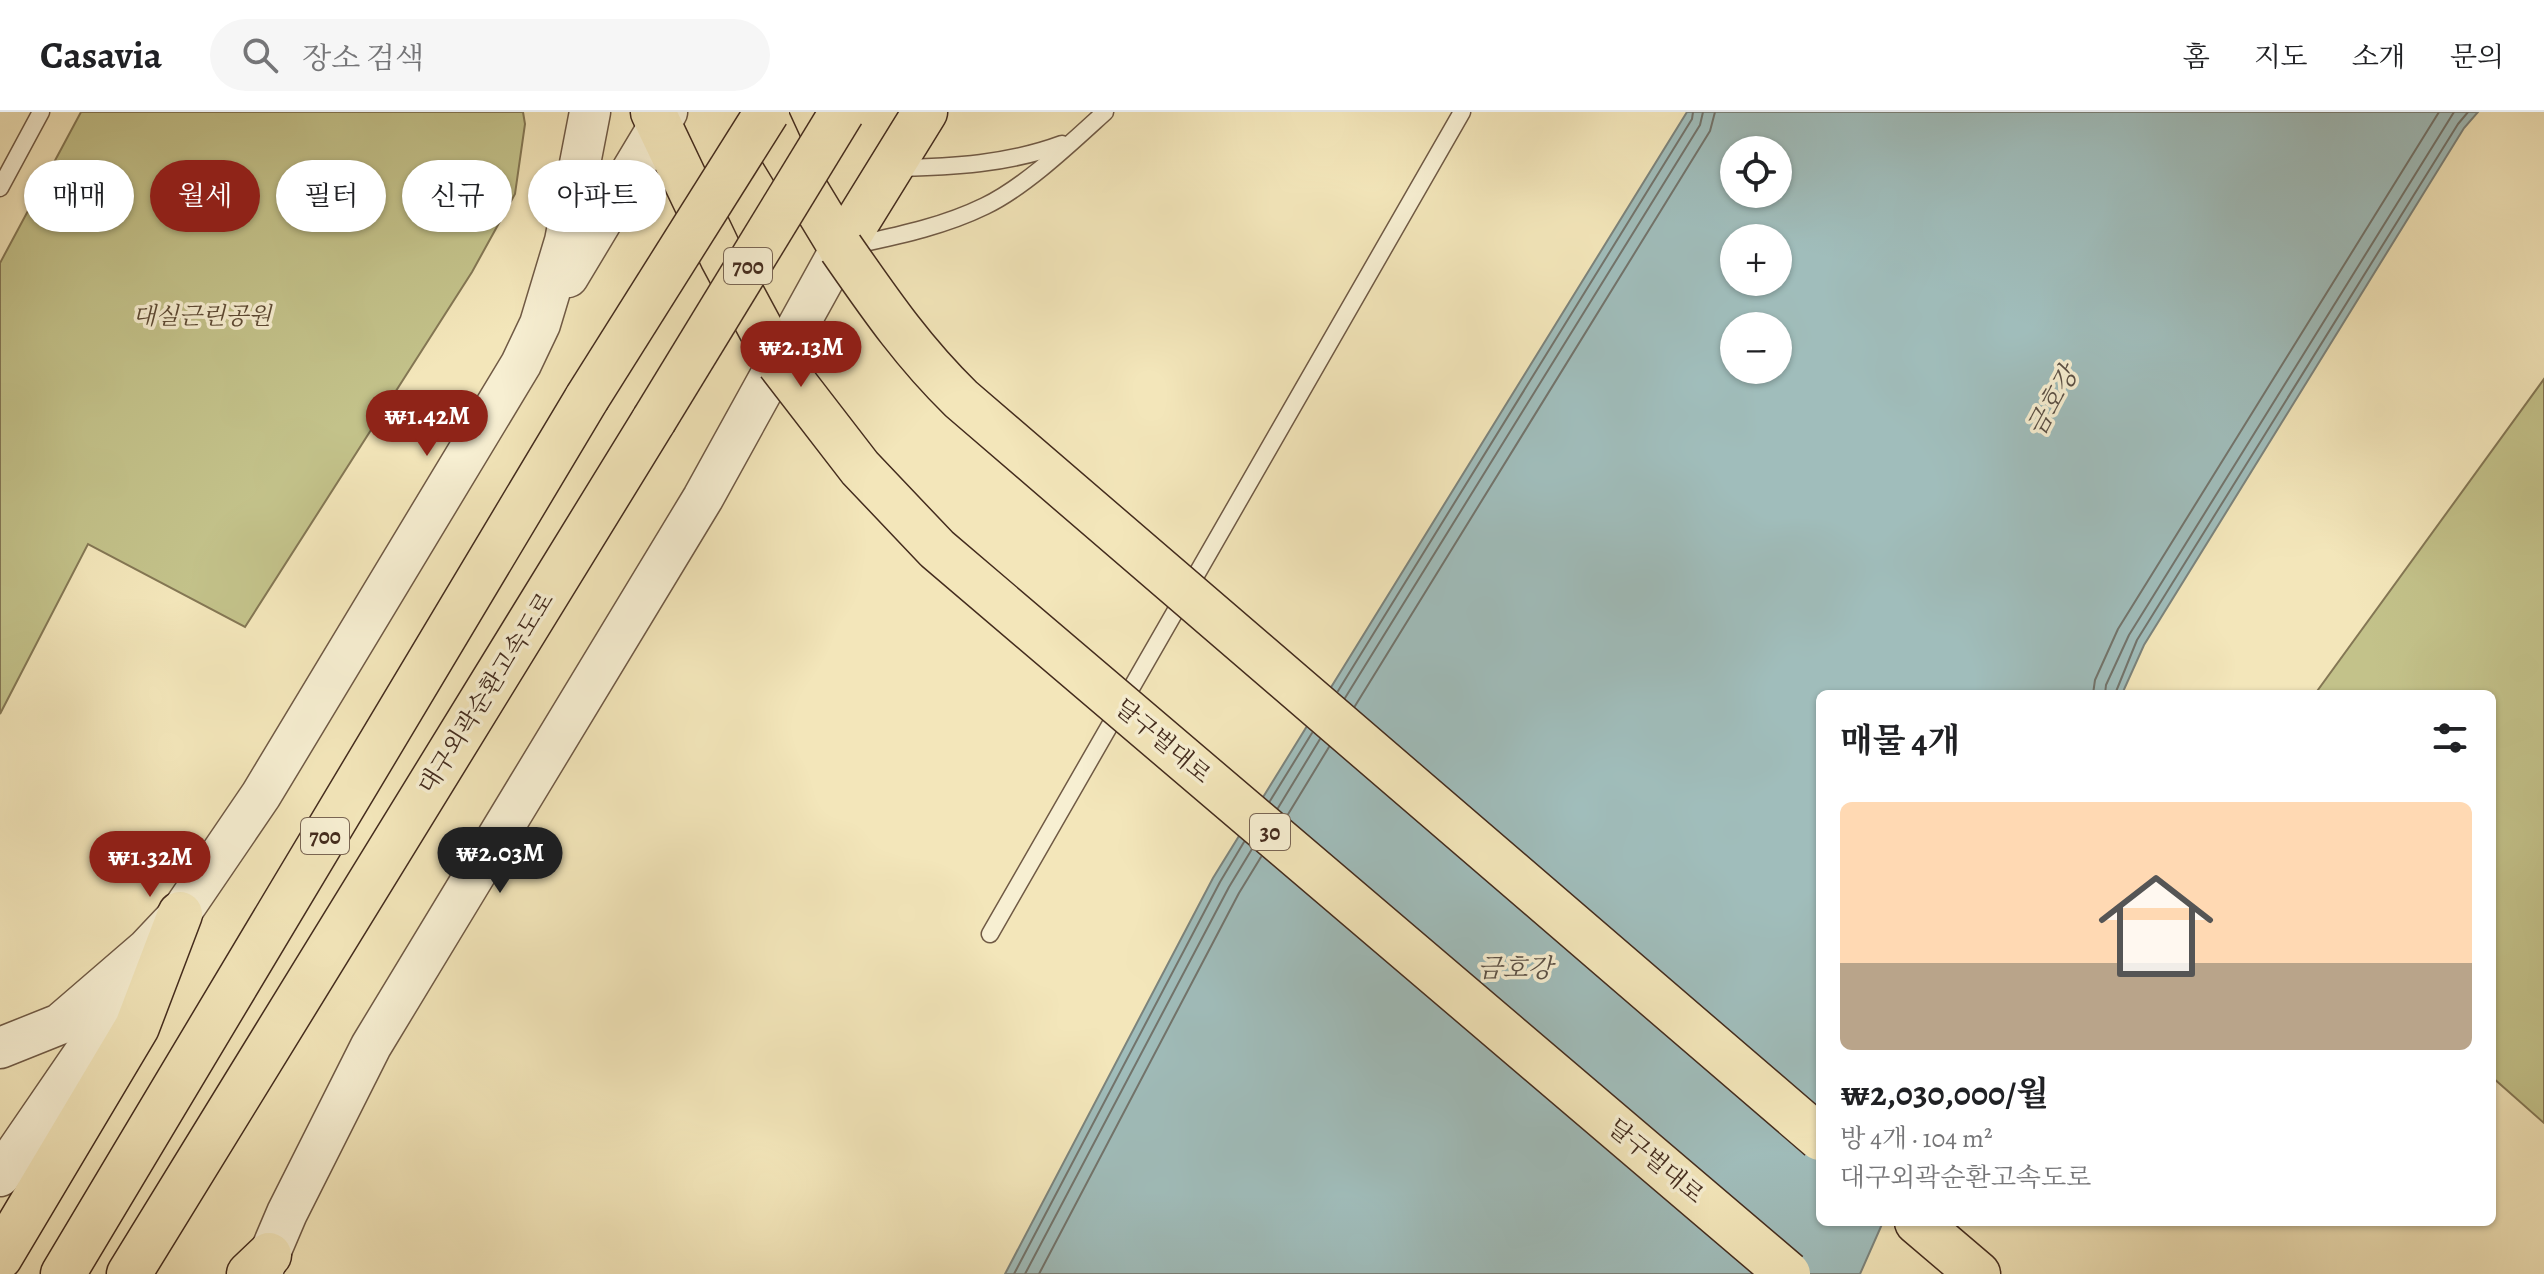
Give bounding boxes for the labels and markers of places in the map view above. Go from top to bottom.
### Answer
pin: ₩2.13M [736,321,866,389]
pin: ₩1.42M [362,390,492,458]
pin: ₩2.03M [435,827,565,895]
pin: ₩1.32M [85,831,215,899]

